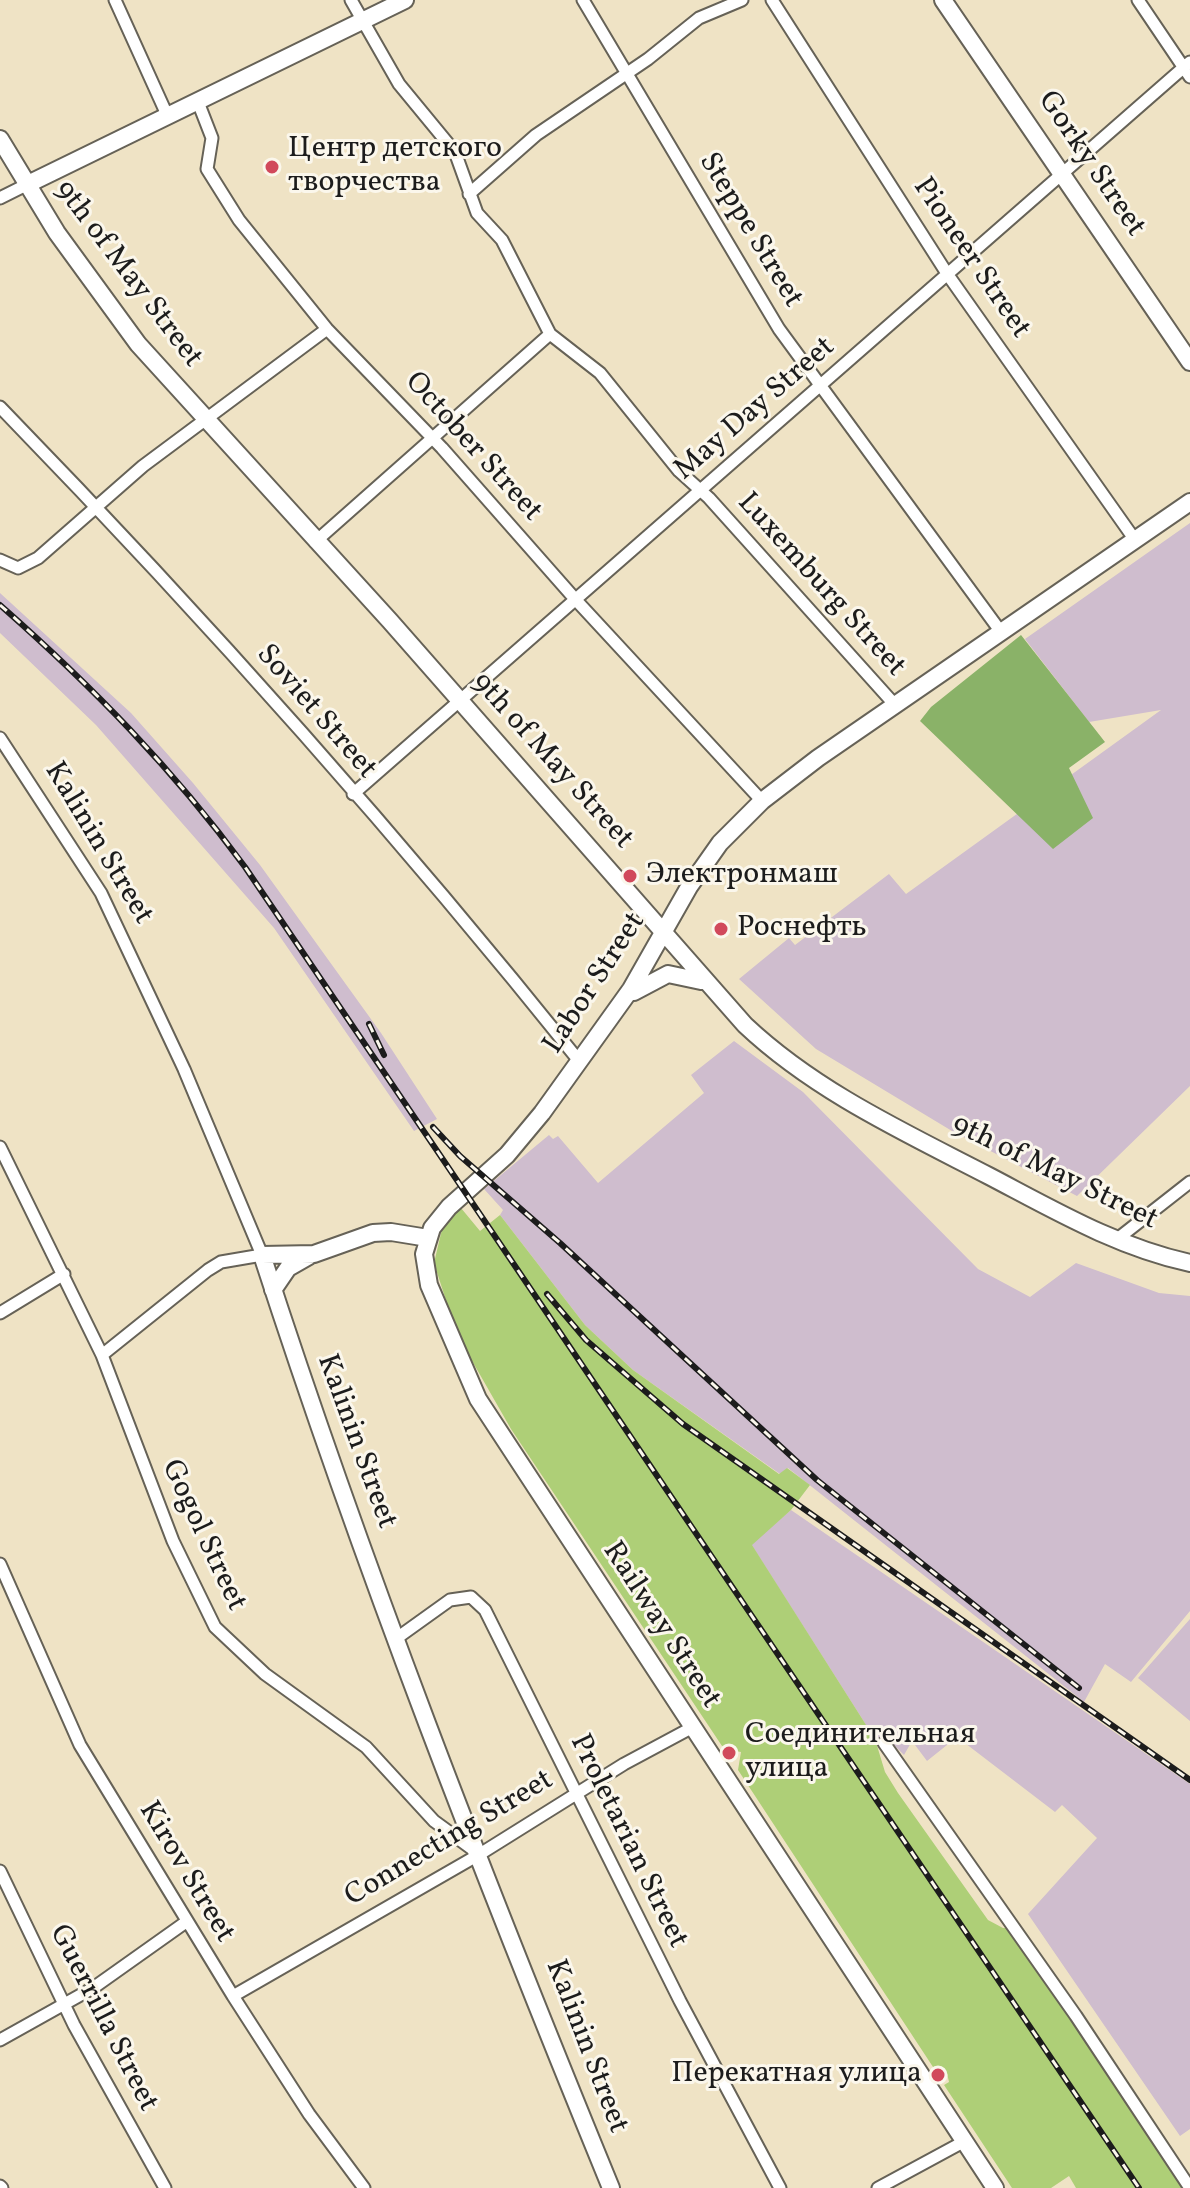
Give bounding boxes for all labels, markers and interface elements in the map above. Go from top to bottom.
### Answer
street label: Gorky Street [1028,85,1152,245]
place label: Центр детского творчества [288,132,502,202]
street label: Steppe Street [689,147,809,315]
marker: Центр детского творчества [263,158,281,176]
street label: Pioneer Street [903,172,1037,346]
street label: 9th of May Street [45,174,209,376]
street label: May Day Street [668,330,844,490]
street label: October Street [395,366,549,530]
street label: Luxemburg Street [728,486,912,686]
street label: Soviet Street [247,638,383,788]
street label: 9th of May Street [462,666,640,858]
street label: Kalinin Street [35,756,159,932]
place label: Электронмаш [646,858,838,894]
marker: Электронмаш [621,867,639,885]
street label: Labor Street [537,907,655,1061]
place label: Роснефть [737,911,867,947]
marker: Роснефть [712,920,730,938]
street label: 9th of May Street [945,1108,1163,1240]
street label: Kalinin Street [307,1350,403,1534]
street label: Gogol Street [151,1455,253,1617]
street label: Railway Street [593,1536,727,1716]
place label: Соединительная улица [745,1718,975,1788]
street label: Proletarian Street [560,1729,694,1955]
marker: Соединительная улица [720,1744,738,1762]
street label: Connecting Street [339,1764,561,1916]
street label: Kirov Street [129,1796,241,1950]
street label: Guerrilla Street [39,1920,165,2118]
street label: Kalinin Street [535,1955,635,2139]
place label: Перекатная улица [671,2057,922,2093]
marker: Перекатная улица [929,2066,947,2084]

